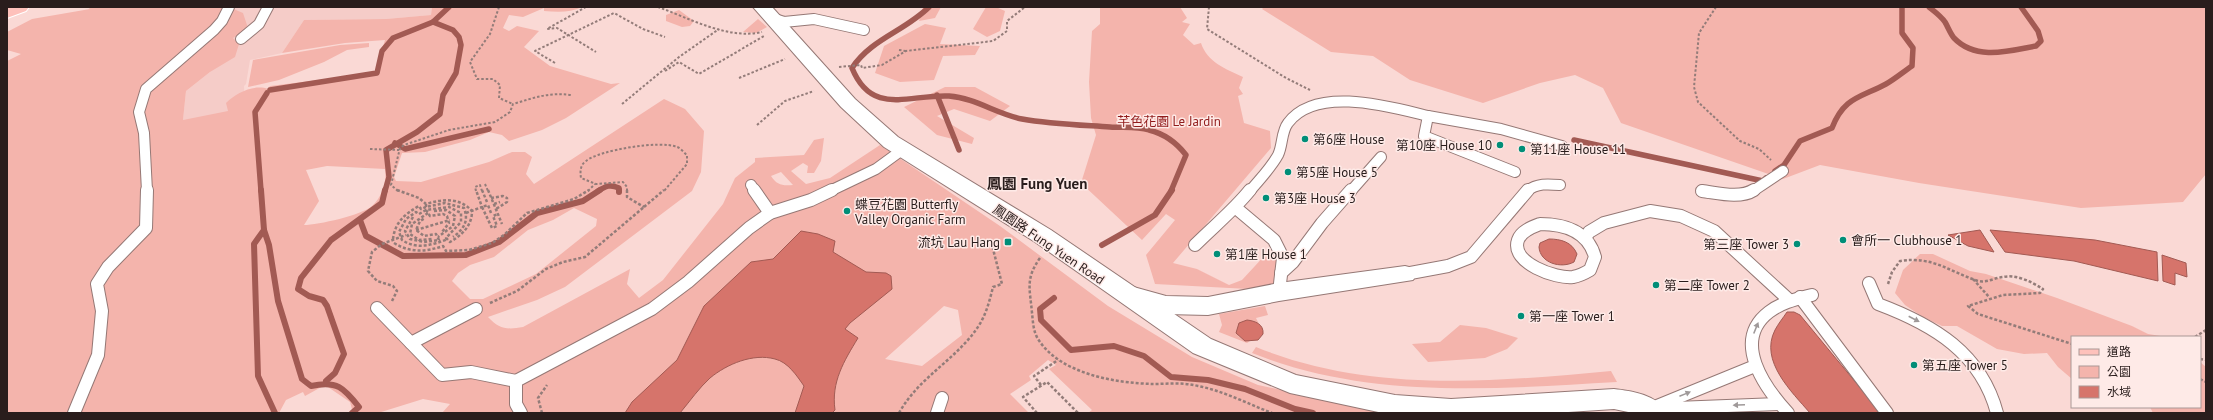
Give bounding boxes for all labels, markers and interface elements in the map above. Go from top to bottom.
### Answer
park label: 芊色花園 Le Jardin [1117,113,1221,130]
place label: 第6座 House [1313,131,1384,148]
marker: 第6座 House [1300,134,1310,144]
place label: 第10座 House 10 [1396,137,1492,154]
marker: 第10座 House 10 [1495,140,1505,150]
place label: 第11座 House 11 [1530,141,1626,158]
marker: 第11座 House 11 [1517,144,1527,154]
place label: 第5座 House 5 [1296,164,1378,181]
marker: 第5座 House 5 [1283,167,1293,177]
district label: 鳳園 Fung Yuen [987,174,1087,193]
place label: 第3座 House 3 [1274,190,1356,207]
marker: 第3座 House 3 [1261,193,1271,203]
place label: 蝶豆花園 Butterfly Valley Organic Farm [854,196,966,228]
street label: 鳳園路 Fung Yuen Road [989,201,1108,288]
marker: 蝶豆花園 Butterfly Valley Organic Farm [842,206,852,216]
place label: 會所一 Clubhouse 1 [1851,232,1962,249]
place label: 流坑 Lau Hang [918,234,1000,251]
marker: 會所一 Clubhouse 1 [1838,235,1848,245]
place label: 第三座 Tower 3 [1703,236,1789,253]
marker: 流坑 Lau Hang [1003,237,1013,247]
marker: 第三座 Tower 3 [1792,239,1802,249]
place label: 第1座 House 1 [1225,246,1307,263]
marker: 第1座 House 1 [1212,249,1222,259]
place label: 第二座 Tower 2 [1664,277,1750,294]
marker: 第二座 Tower 2 [1651,280,1661,290]
place label: 第一座 Tower 1 [1529,308,1615,325]
marker: 第一座 Tower 1 [1516,311,1526,321]
one-way arrow [1908,316,1919,322]
one-way arrow [1754,322,1760,334]
legend [2071,336,2201,408]
text: 道路 [2107,344,2131,359]
place label: 第五座 Tower 5 [1922,357,2008,374]
marker: 第五座 Tower 5 [1909,360,1919,370]
text: 公園 [2107,364,2131,379]
text: 水域 [2107,384,2131,399]
one-way arrow [1680,391,1692,397]
one-way arrow [1733,402,1745,409]

